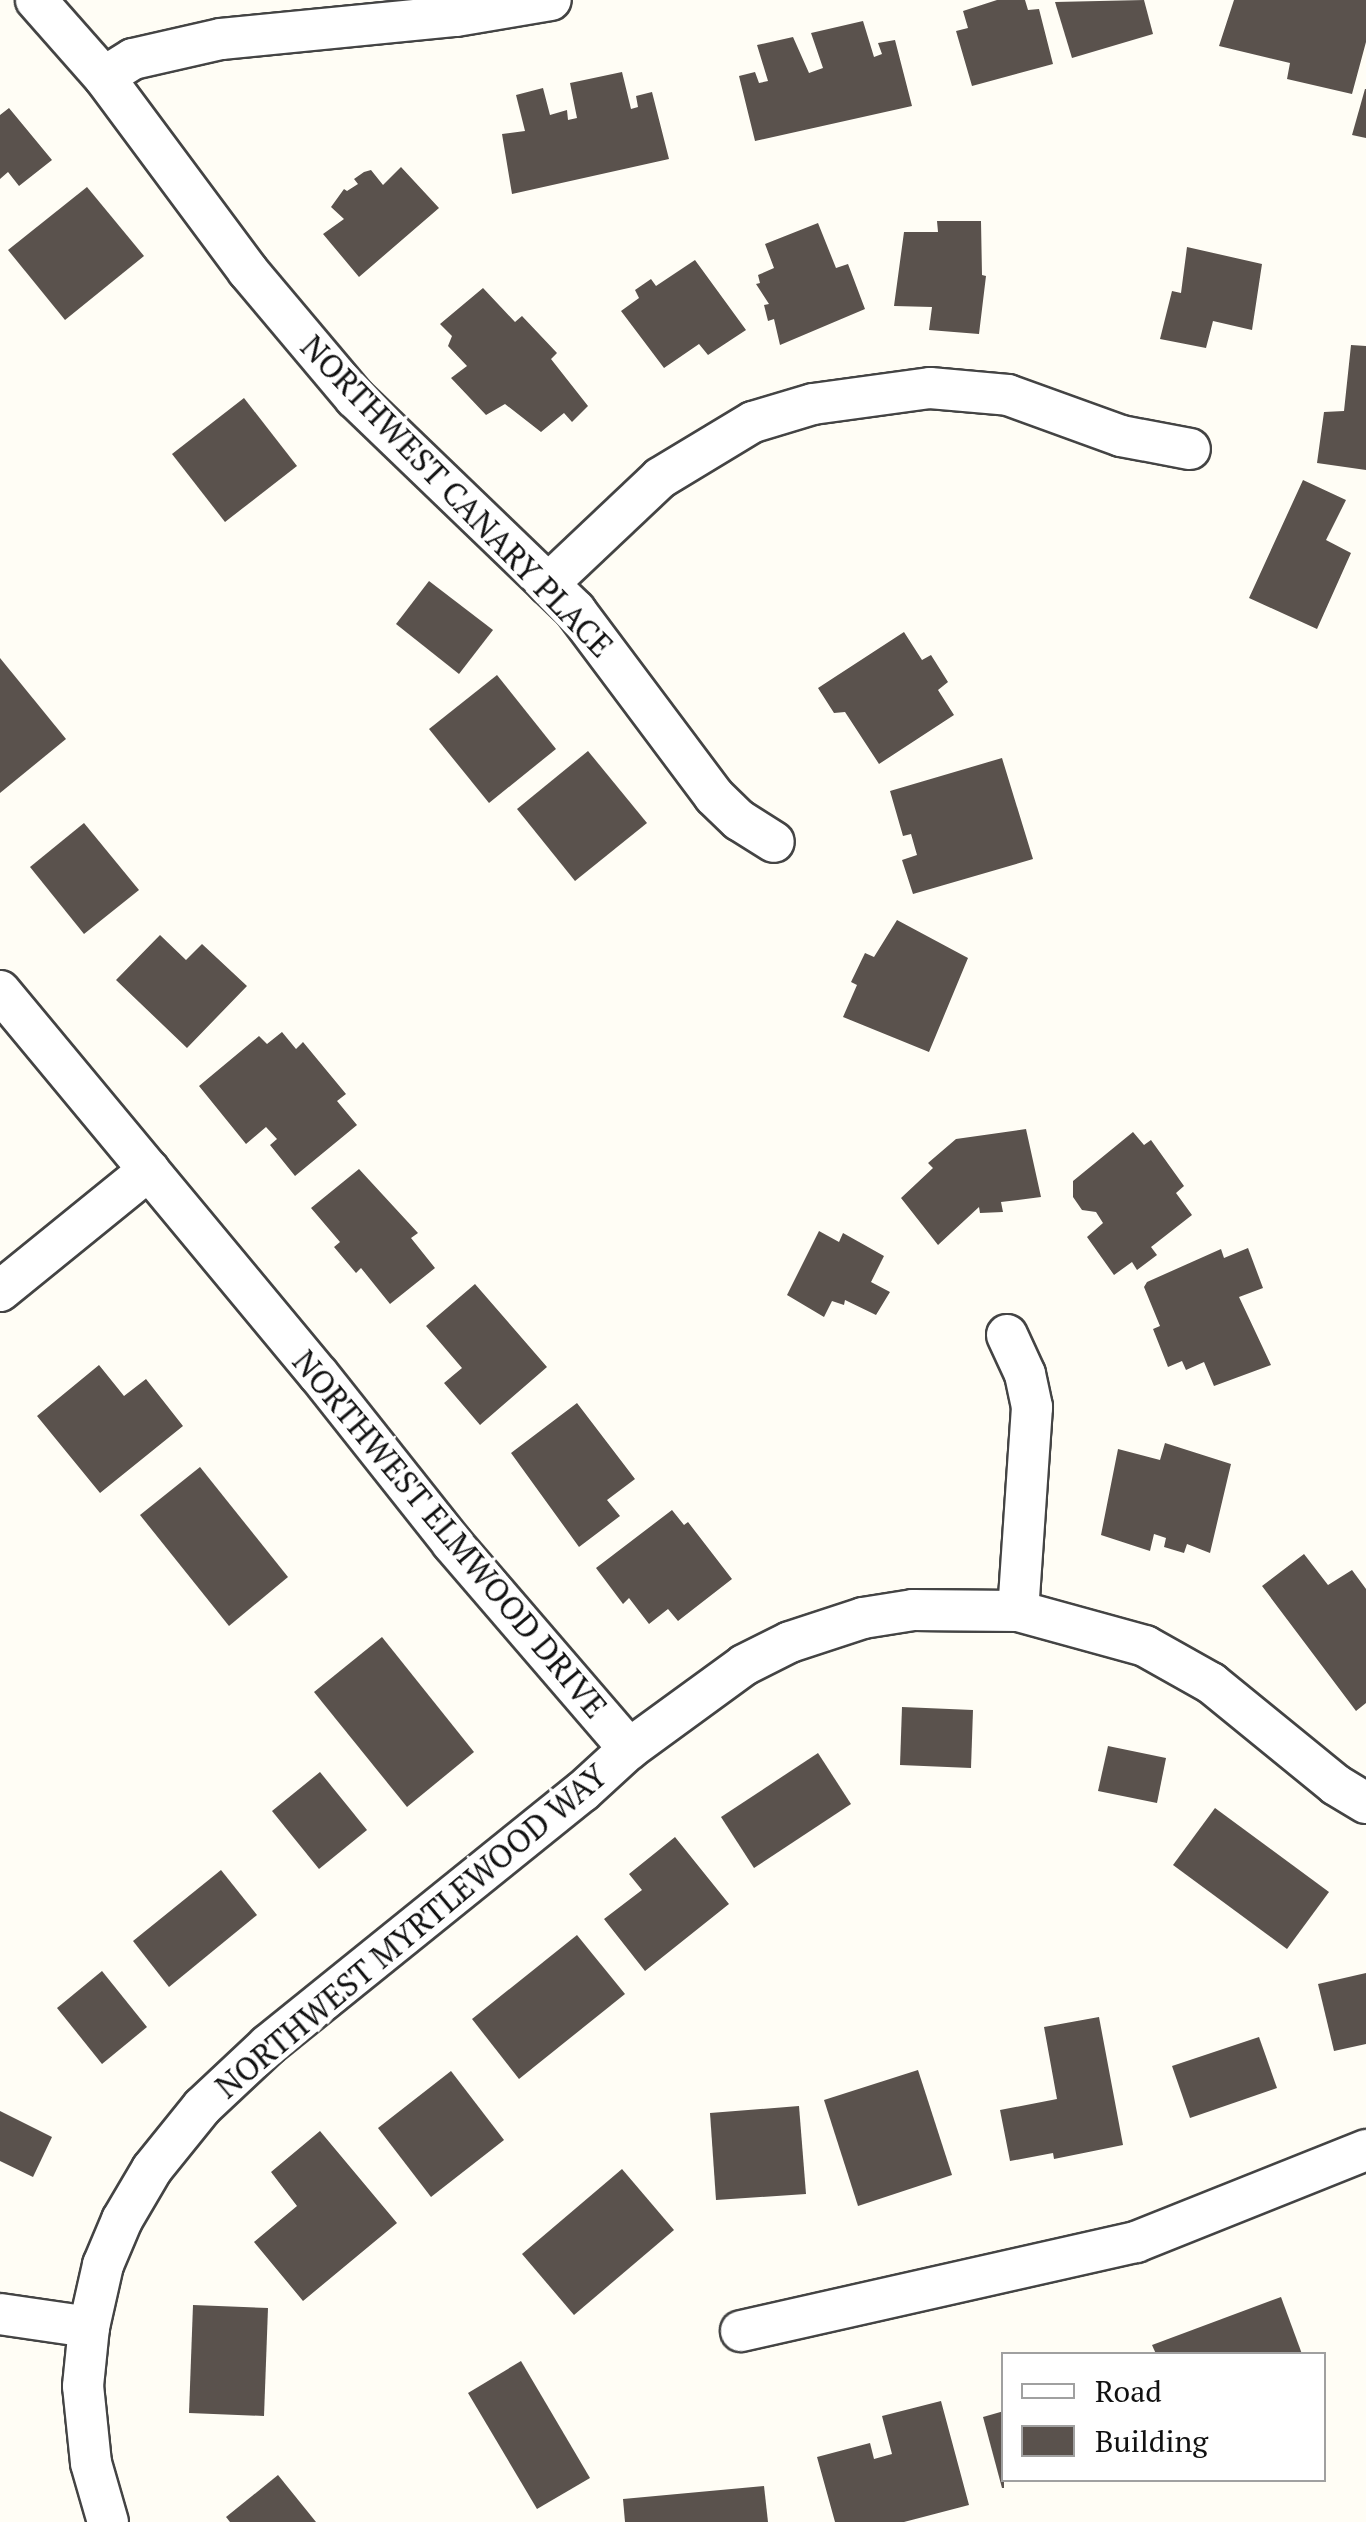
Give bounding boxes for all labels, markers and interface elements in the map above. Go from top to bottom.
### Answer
street label: NORTHWEST CANARY PLACE [293,327,621,665]
street label: NORTHWEST ELMWOOD DRIVE [285,1343,615,1725]
street label: NORTHWEST MYRTLEWOOD WAY [208,1756,614,2106]
legend [1001,2352,1326,2482]
text: Road [1095,2371,1162,2411]
text: Building [1095,2421,1208,2461]

